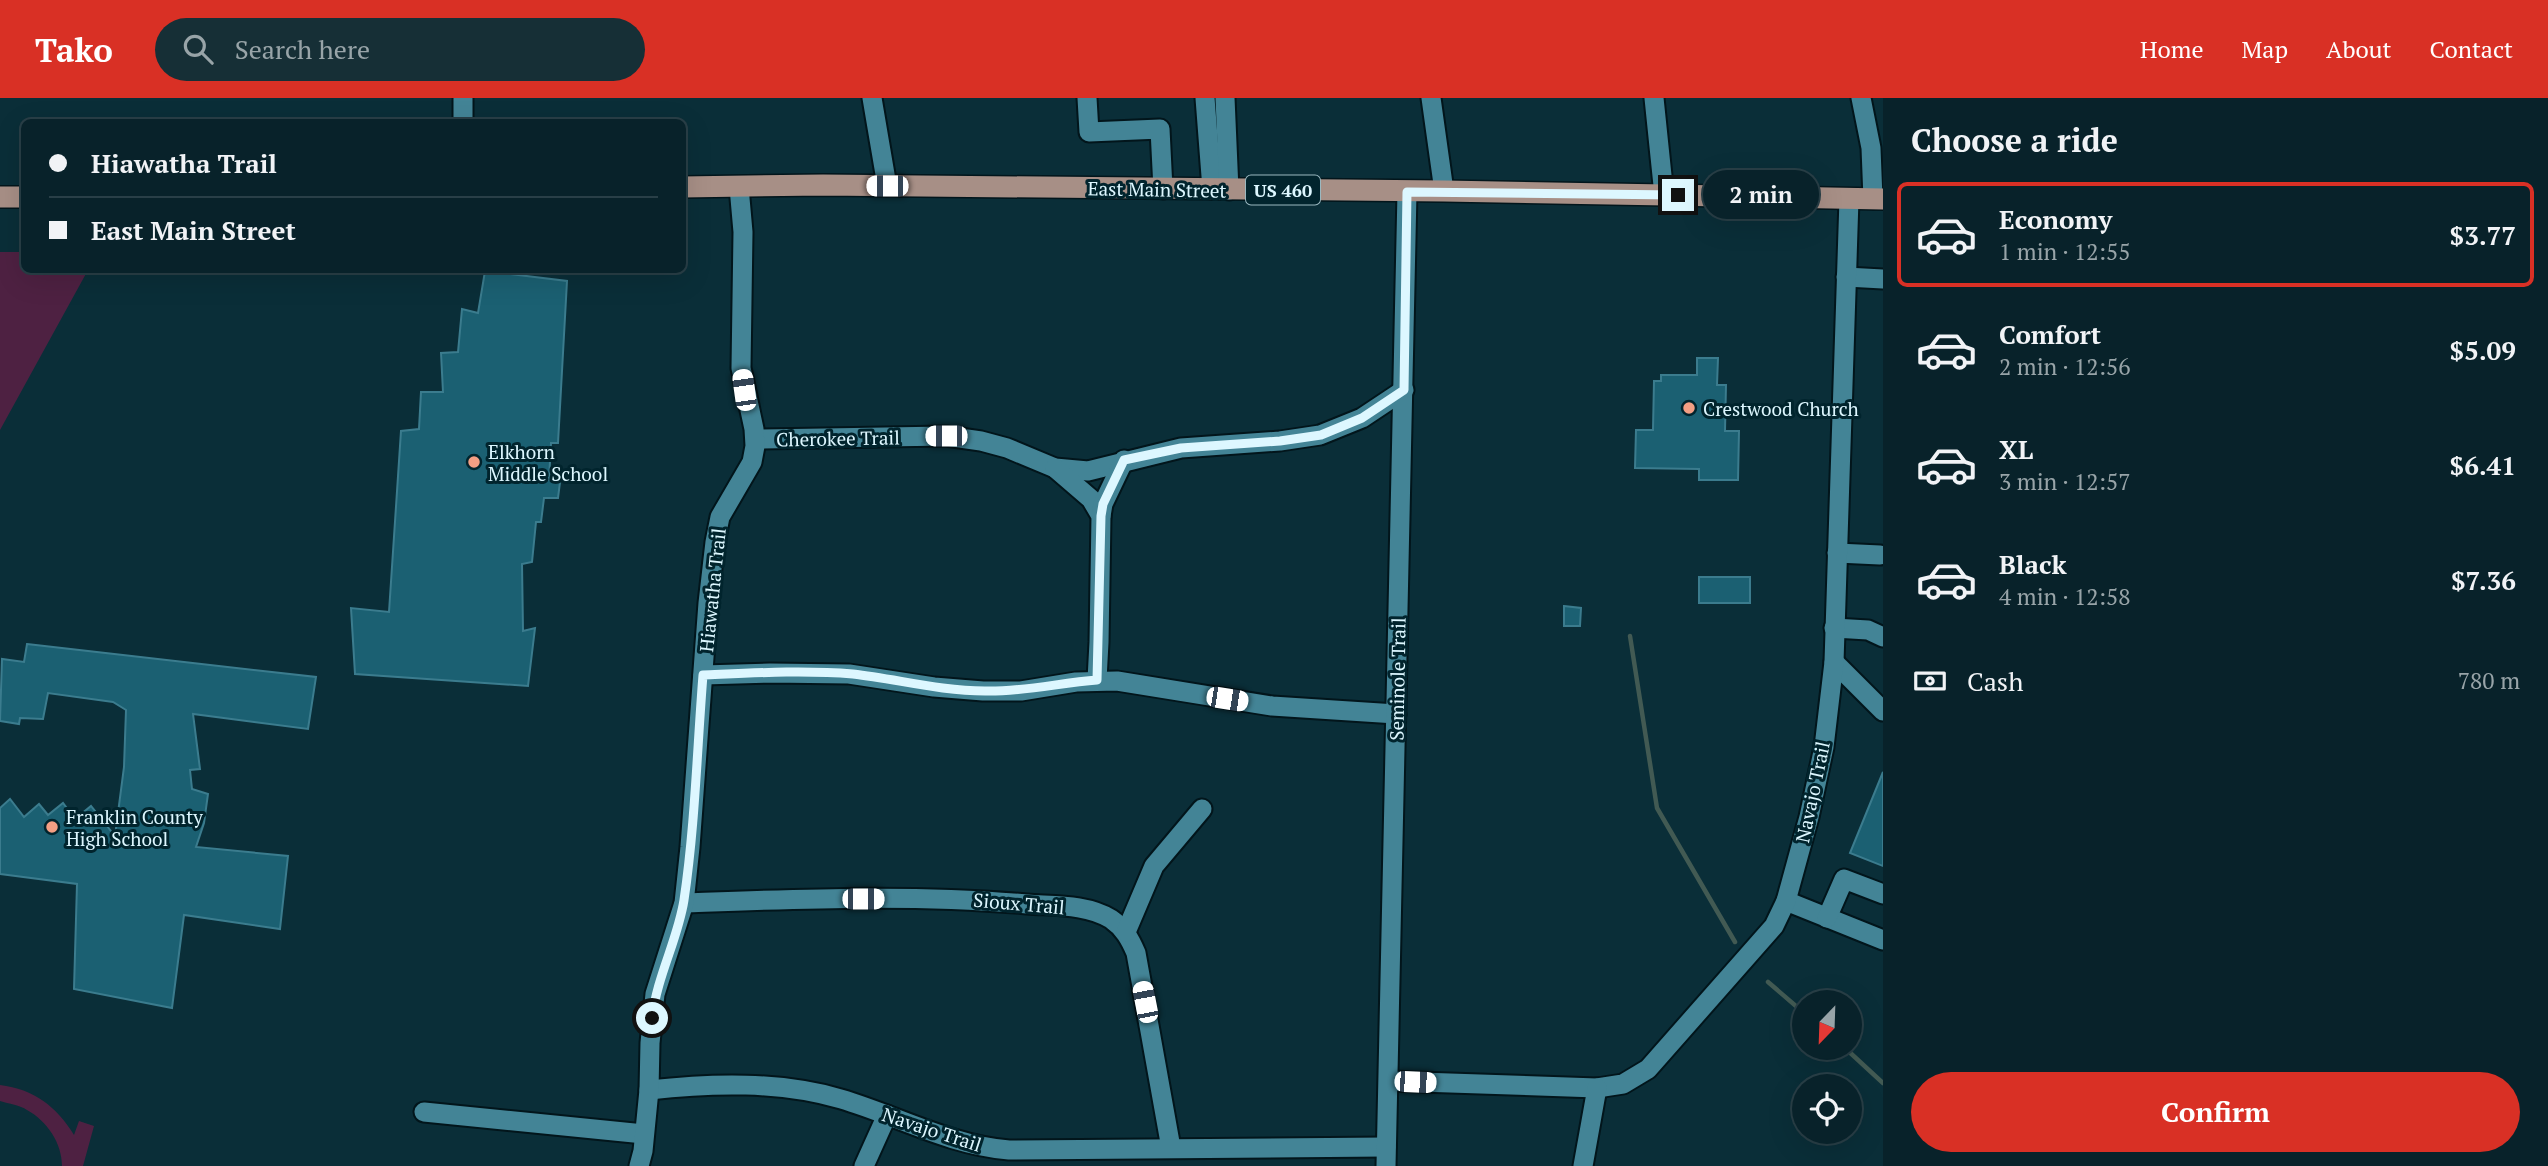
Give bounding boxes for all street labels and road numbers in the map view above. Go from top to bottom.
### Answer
street label: East Main Street [1087,175,1227,203]
road number: US 460 [1246,176,1320,204]
street label: Cherokee Trail [776,424,900,452]
street label: Hiawatha Trail [693,527,731,653]
street label: Seminole Trail [1383,617,1411,741]
street label: Navajo Trail [1789,739,1835,845]
street label: Sioux Trail [972,887,1066,919]
street label: Navajo Trail [879,1101,985,1157]

